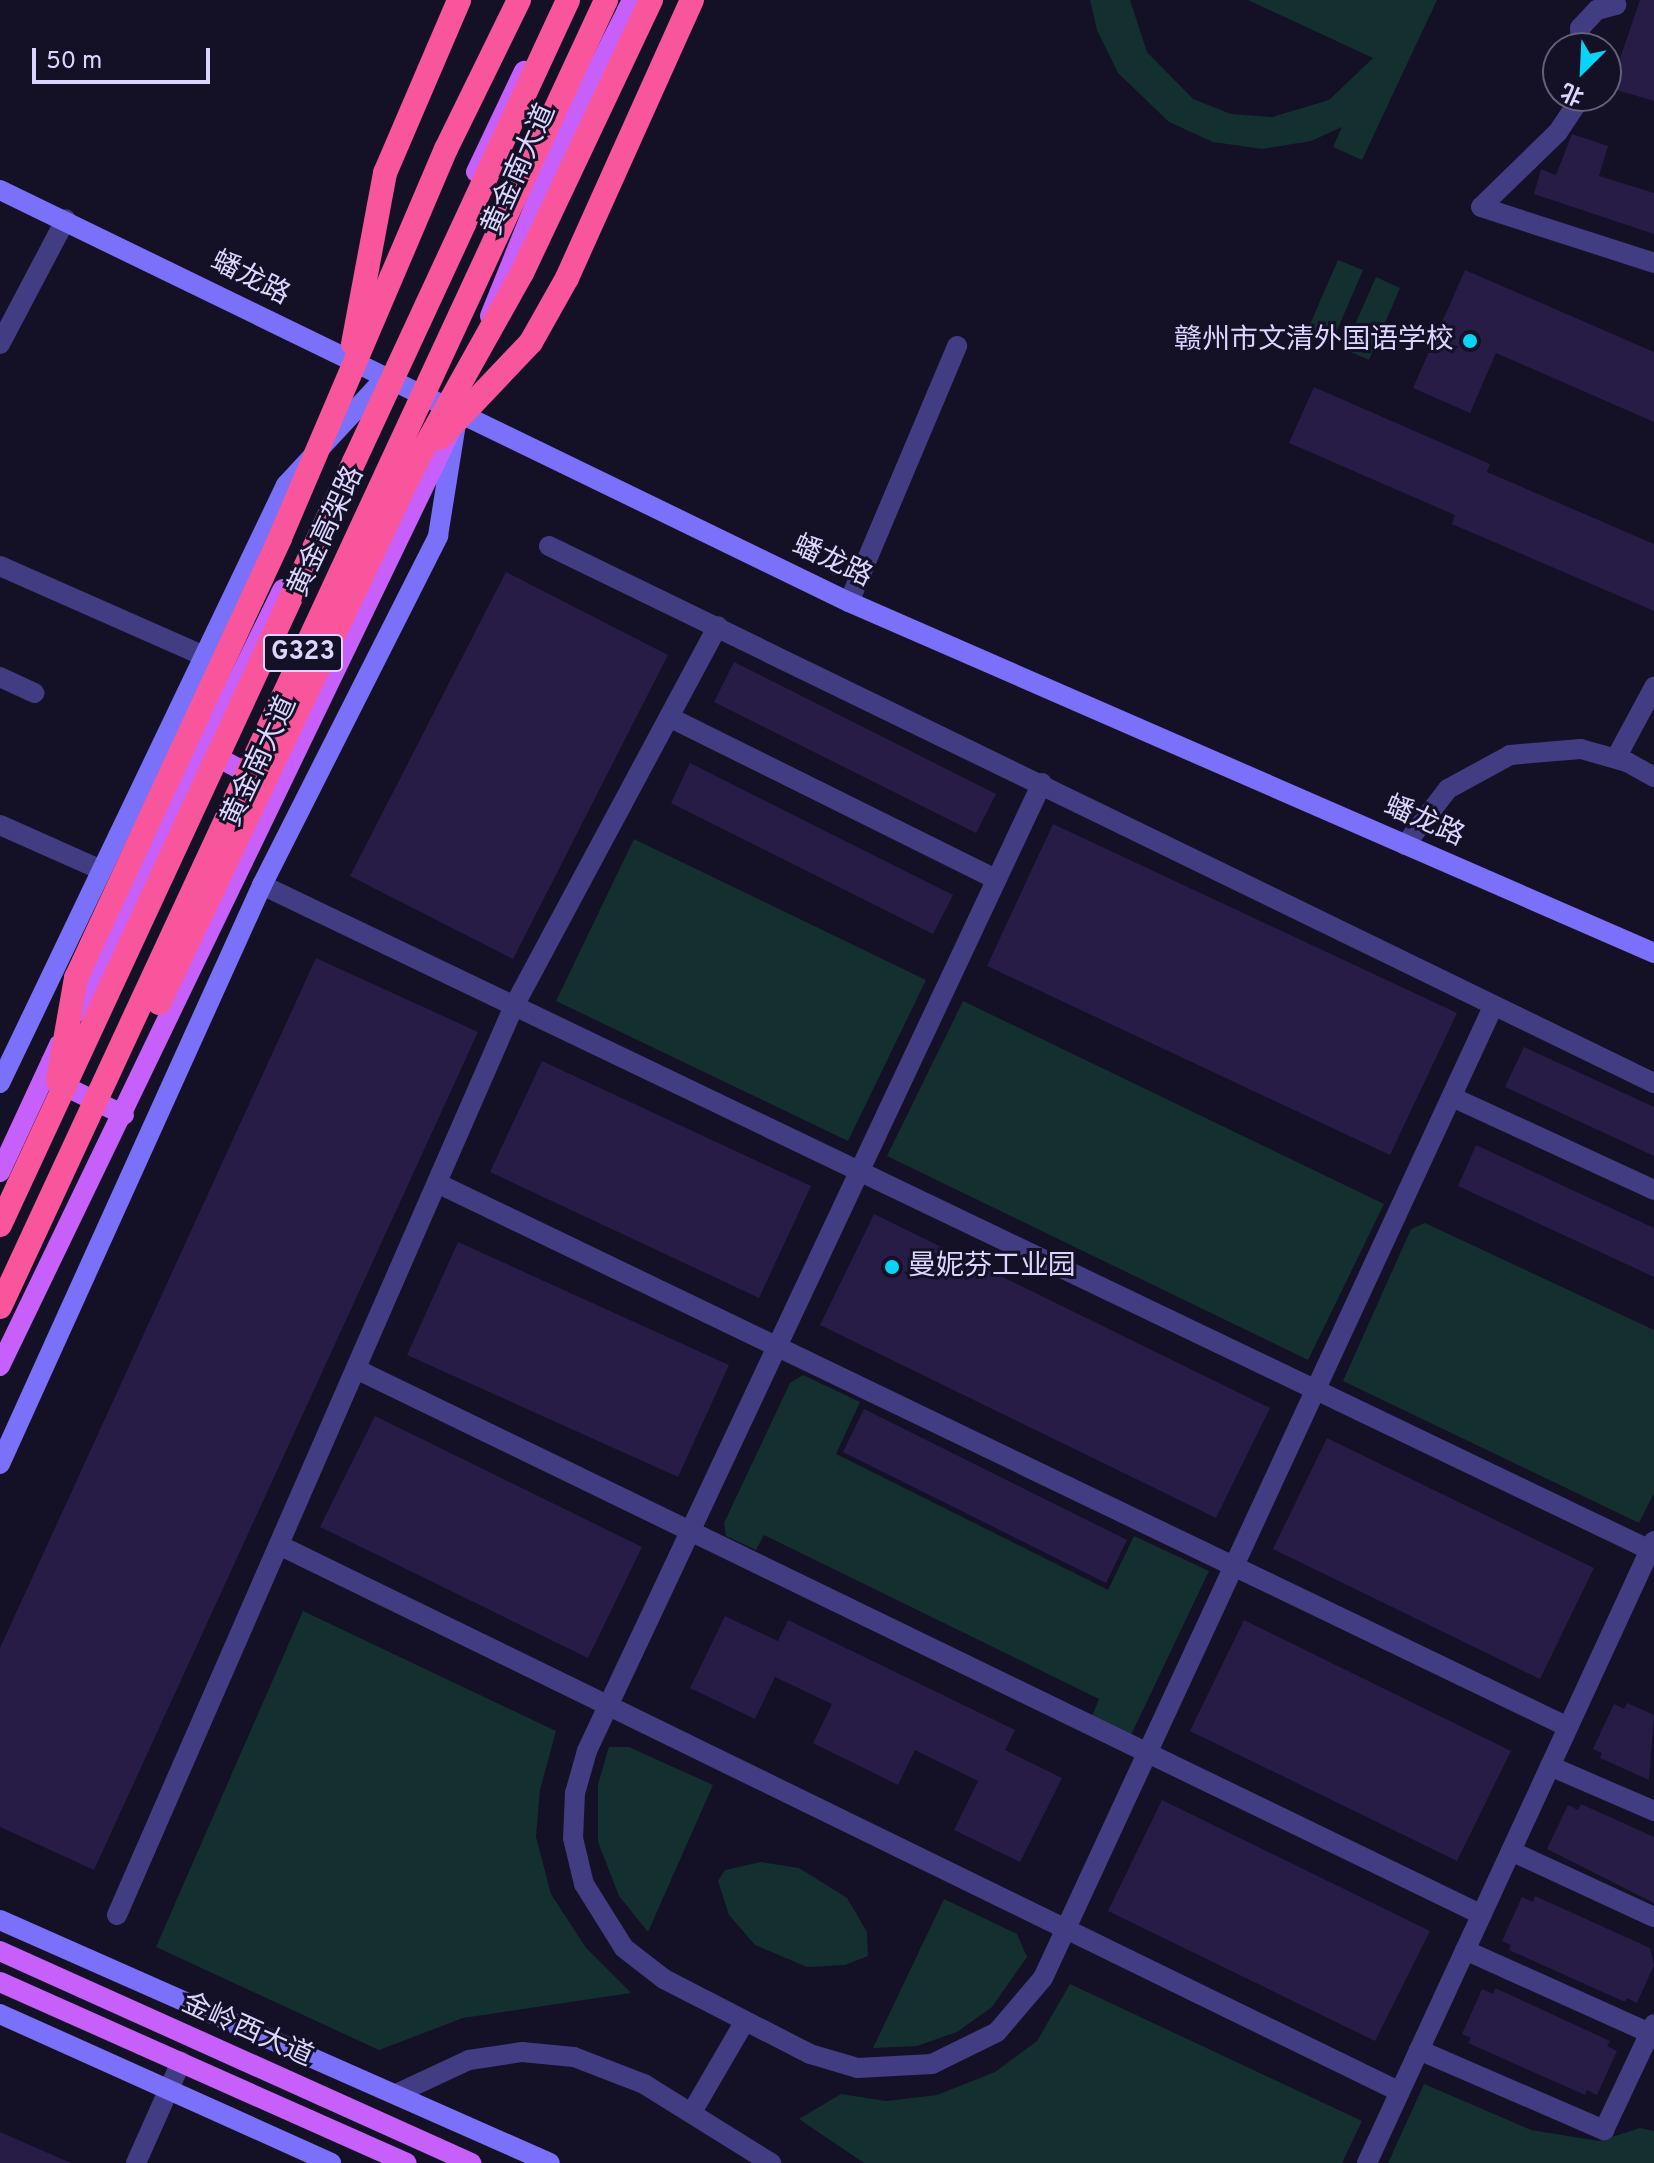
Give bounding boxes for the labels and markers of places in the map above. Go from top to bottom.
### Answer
place label: 赣州市文清外国语学校 [1174,324,1454,358]
marker: 赣州市文清外国语学校 [1461,332,1479,350]
place label: 曼妮芬工业园 [908,1250,1076,1284]
marker: 曼妮芬工业园 [883,1258,901,1276]

